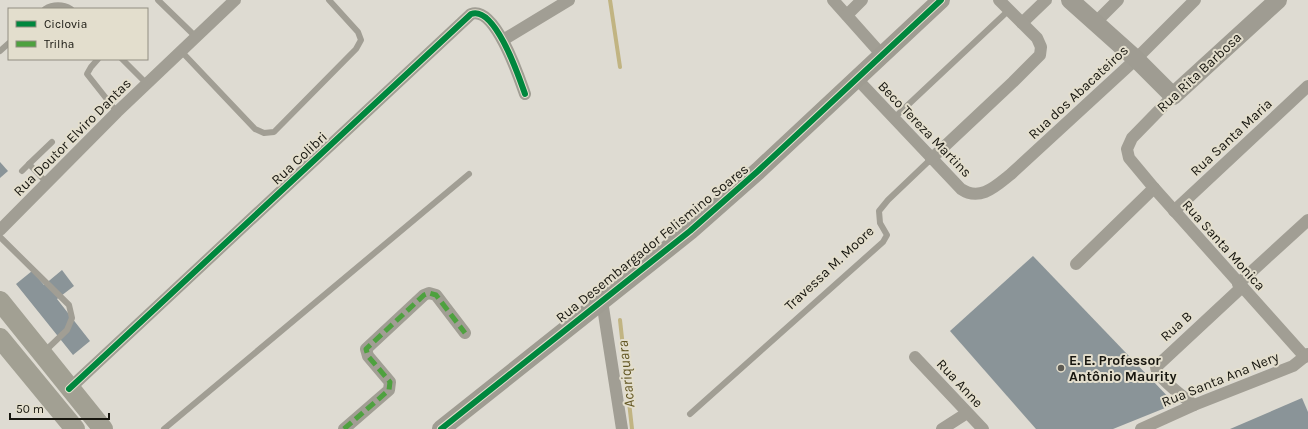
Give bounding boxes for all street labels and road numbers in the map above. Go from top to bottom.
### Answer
street label: Rua Rita Barbosa [1153,29,1245,116]
street label: Rua dos Abacateiros [1025,42,1132,143]
street label: Rua Doutor Elviro Dantas [10,75,135,200]
street label: Beco Tereza Martins [874,78,975,181]
street label: Rua Santa Maria [1187,95,1276,180]
street label: Rua Colibri [268,128,331,188]
street label: Rua Desembargador Felismino Soares [553,160,752,326]
street label: Rua Santa Monica [1178,197,1269,294]
street label: Travessa M. Moore [781,223,877,314]
street label: Rua B [1157,308,1196,345]
street label: Rua Santa Ana Nery [1159,348,1282,411]
street label: Rua Anne [933,356,986,411]

